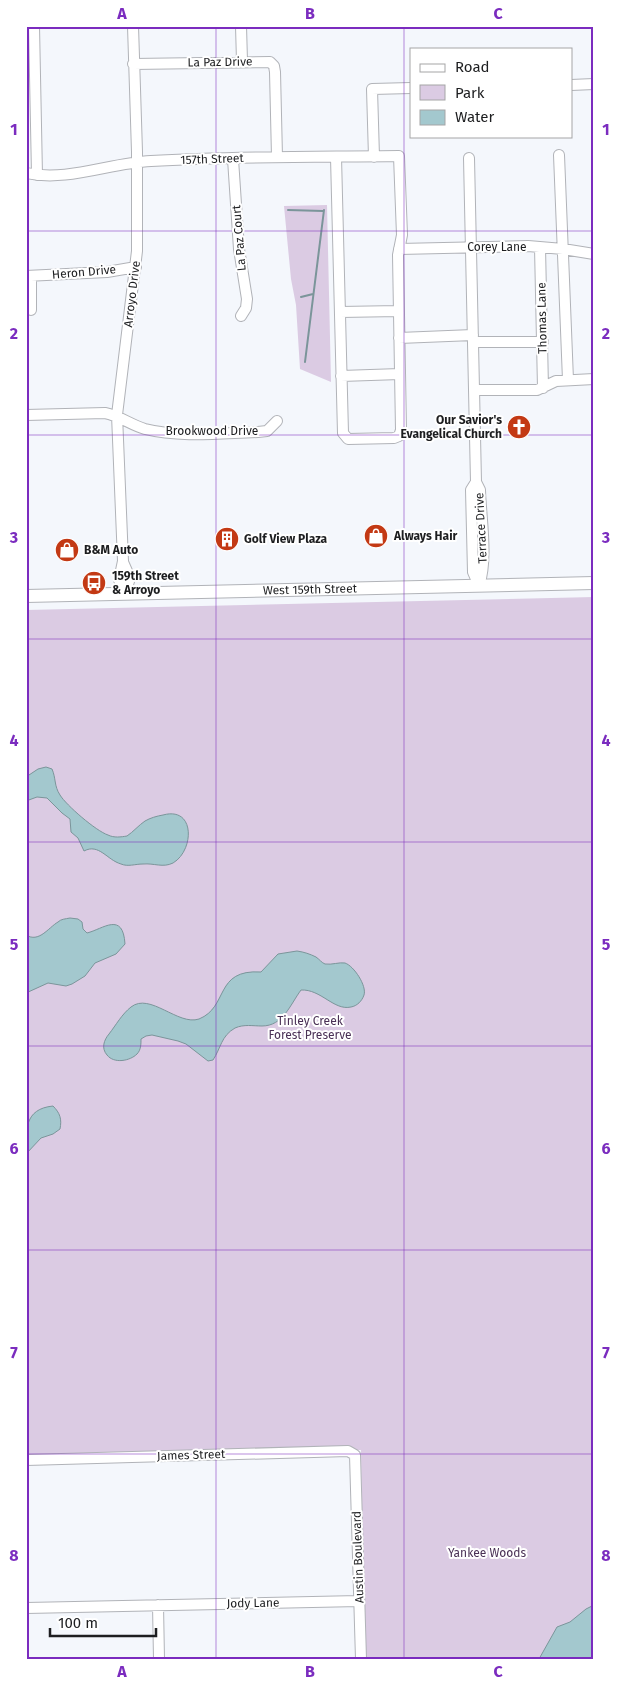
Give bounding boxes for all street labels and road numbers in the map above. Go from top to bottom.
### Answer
street label: La Paz Drive [187,54,253,70]
street label: 157th Street [180,151,245,167]
street label: La Paz Court [229,204,249,272]
street label: Corey Lane [467,240,527,254]
street label: Arroyo Drive [121,260,143,328]
street label: Heron Drive [51,262,117,282]
street label: Thomas Lane [534,282,550,354]
street label: Brookwood Drive [166,424,258,438]
street label: Terrace Drive [472,492,490,564]
street label: West 159th Street [263,581,358,598]
street label: James Street [157,1447,226,1463]
street label: Austin Boulevard [349,1511,367,1603]
street label: Jody Lane [226,1596,280,1610]

